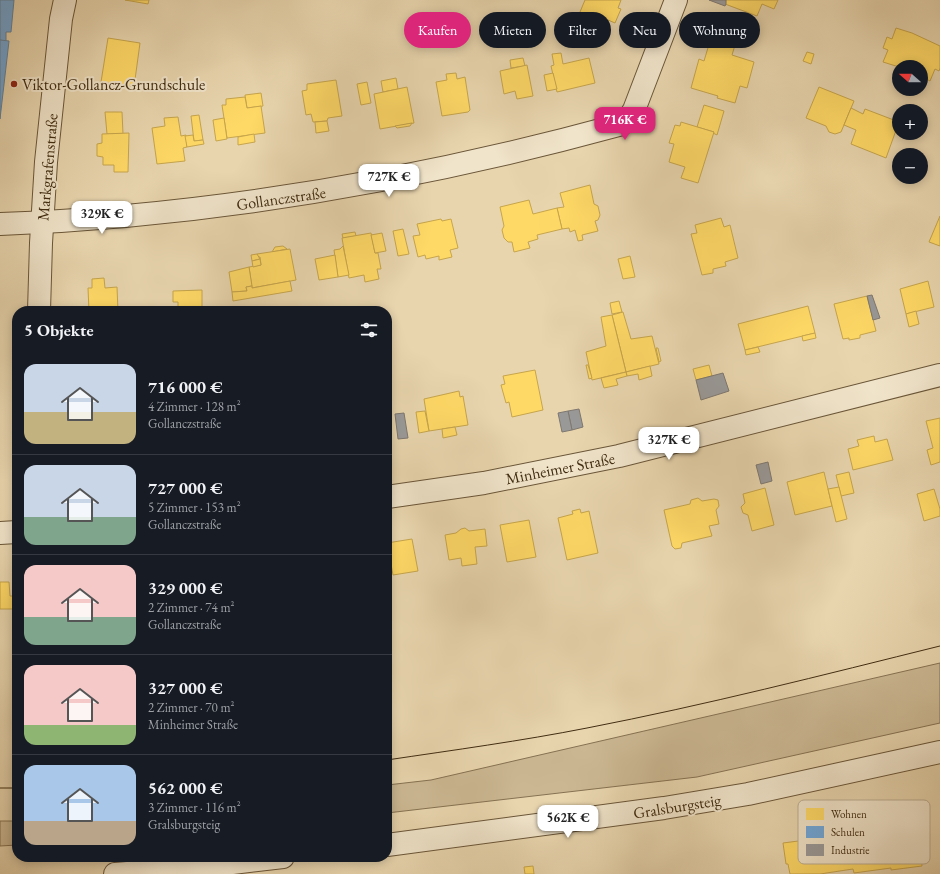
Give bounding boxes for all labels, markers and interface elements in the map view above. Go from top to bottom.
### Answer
chip: Kaufen [404,12,471,48]
chip: Mieten [479,12,546,48]
chip: Filter [554,12,611,48]
chip: Neu [619,12,671,48]
chip: Wohnung [679,12,760,48]
north arrow [892,60,928,96]
map controls [892,60,928,184]
place label: Viktor-Gollancz-Grundschule [22,74,205,95]
marker: Viktor-Gollancz-Grundschule [9,79,19,89]
button: + [892,104,928,140]
pin: 716K € [592,107,658,141]
text: 716K € [603,111,647,128]
street label: Markgrafenstraße [32,113,63,222]
button: − [892,148,928,184]
pin: 727K € [356,164,422,198]
text: 727K € [367,168,411,185]
street label: Gollanczstraße [235,182,327,215]
pin: 329K € [69,201,135,235]
text: 329K € [80,205,124,222]
text: 5 Objekte [24,319,94,341]
icon: filters [358,319,380,341]
text: 716 000 € [148,376,223,398]
icon: home [56,380,104,428]
text: 4 Zimmer · 128 m² [148,398,241,415]
text: Gollanczstraße [148,415,221,432]
pin: 327K € [636,427,702,461]
text: 327K € [647,431,691,448]
street label: Minheimer Straße [504,448,617,489]
text: 727 000 € [148,477,223,499]
icon: home [56,481,104,529]
text: 5 Zimmer · 153 m² [148,499,241,516]
text: Gollanczstraße [148,516,221,533]
text: 329 000 € [148,577,223,599]
icon: home [56,581,104,629]
text: 2 Zimmer · 74 m² [148,599,234,616]
text: Gollanczstraße [148,616,221,633]
text: 327 000 € [148,677,223,699]
icon: home [56,681,104,729]
text: 2 Zimmer · 70 m² [148,699,234,716]
text: Minheimer Straße [148,716,238,733]
text: 562 000 € [148,777,223,799]
icon: home [56,781,104,829]
street label: Gralsburgsteig [632,789,724,824]
text: 3 Zimmer · 116 m² [148,799,241,816]
legend [798,800,930,864]
pin: 562K € [535,805,601,839]
text: Wohnen [831,807,867,821]
text: 562K € [546,809,590,826]
text: Gralsburgsteig [148,816,220,833]
text: Schulen [831,825,865,839]
text: Industrie [831,843,870,857]

